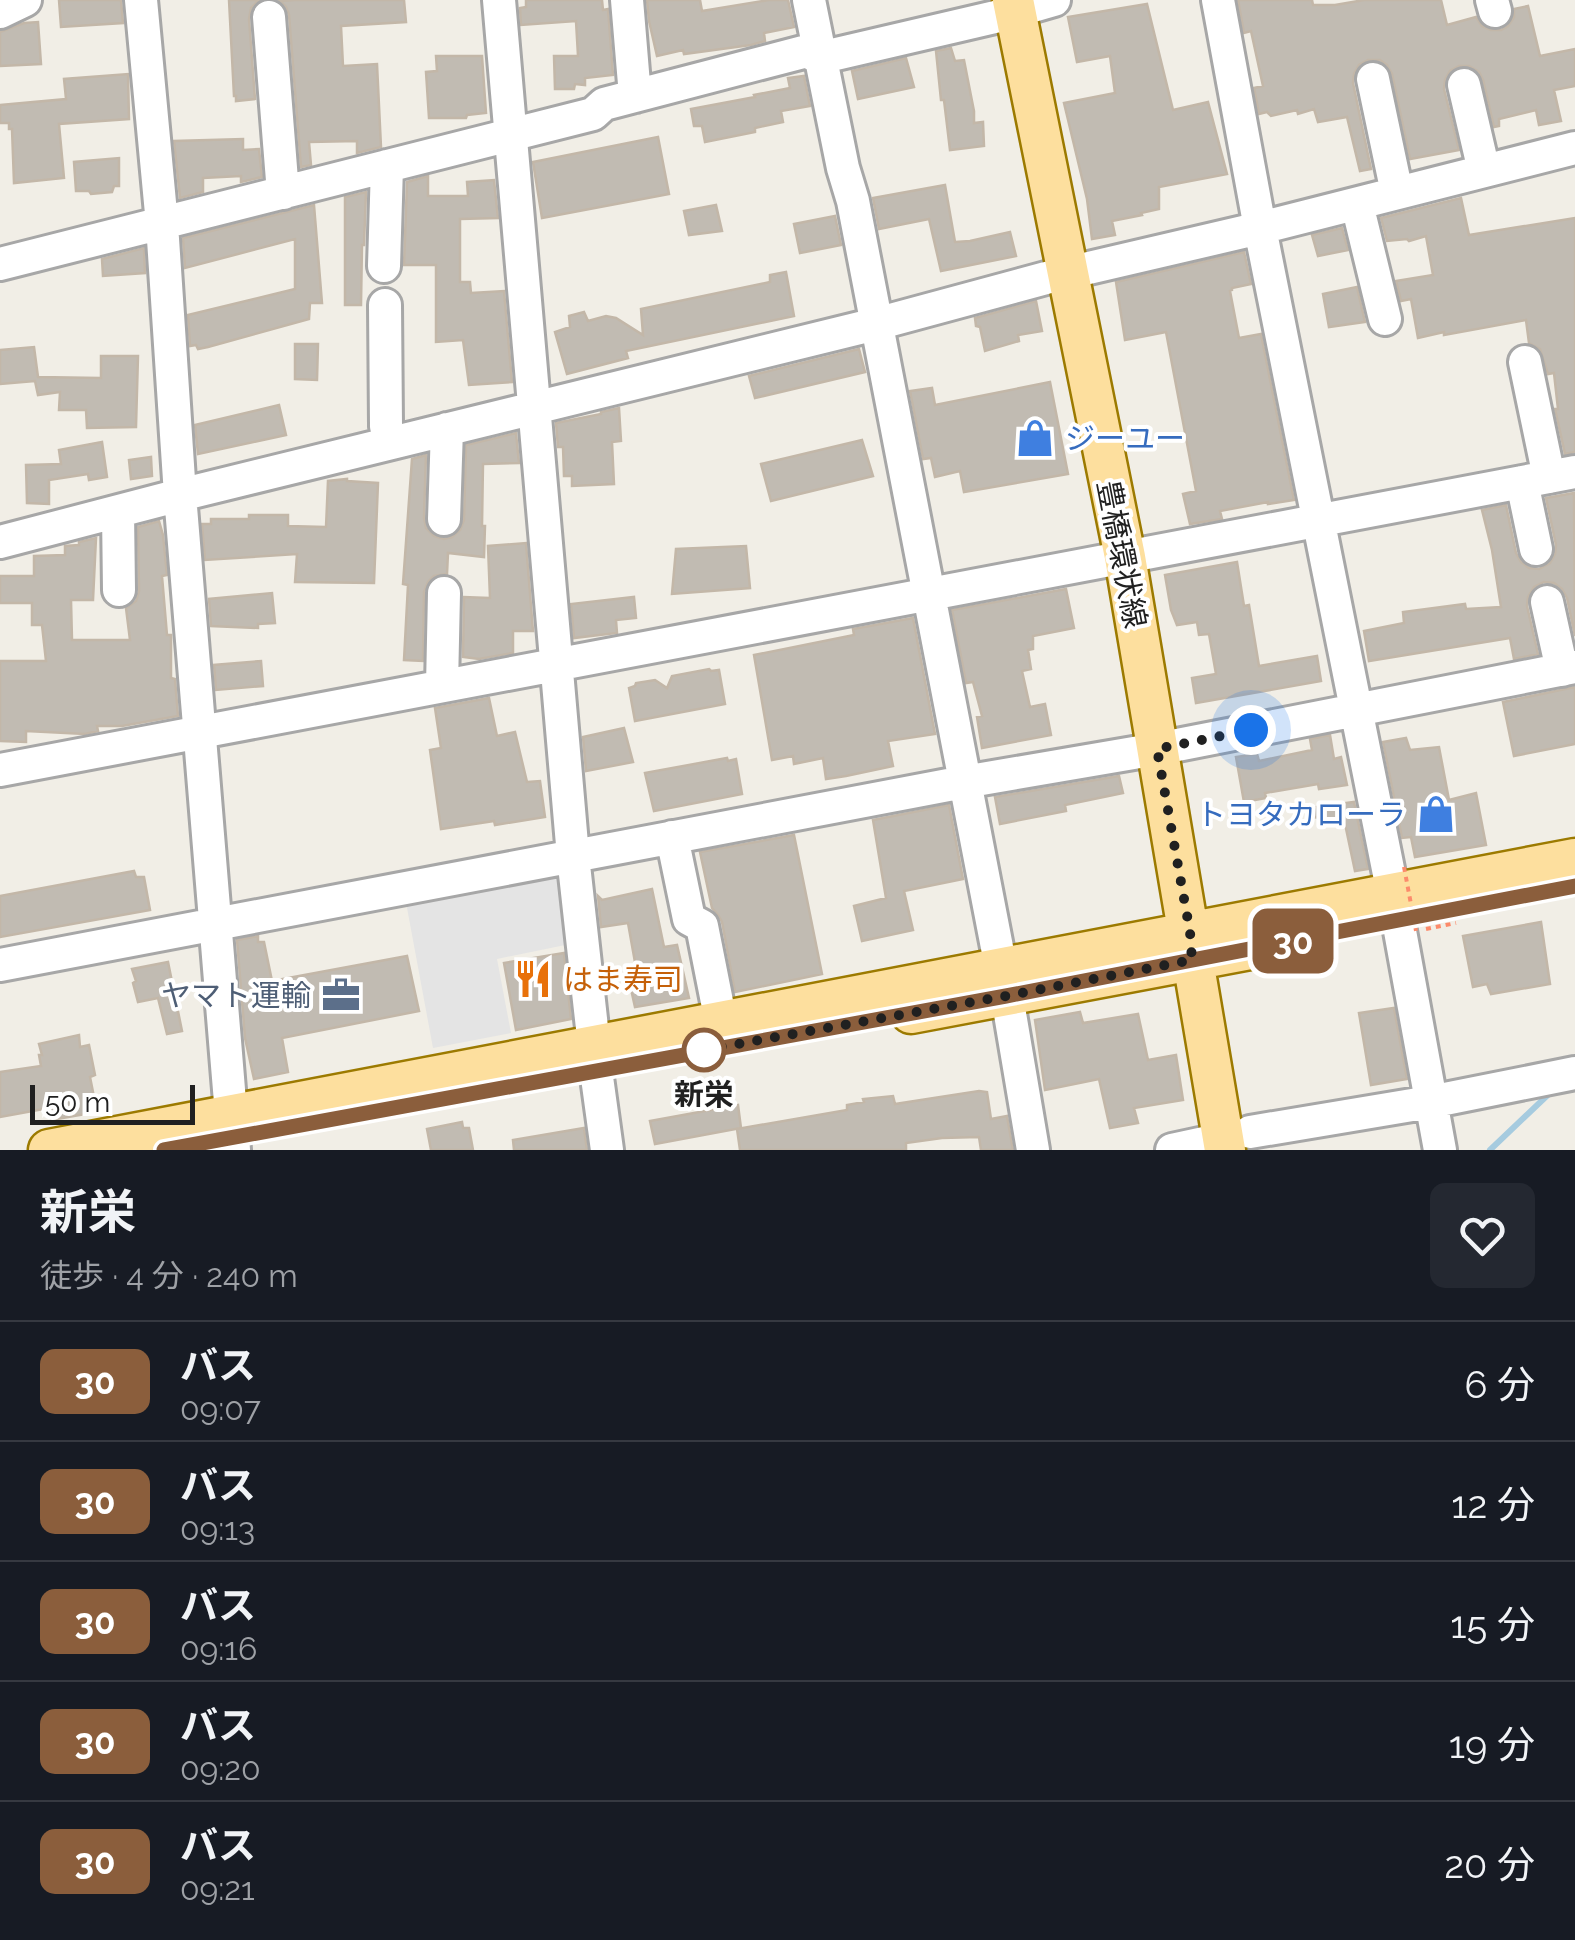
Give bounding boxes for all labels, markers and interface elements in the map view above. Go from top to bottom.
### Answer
shop icon: ジーユー [1014,417,1056,459]
place label: ジーユー [1065,421,1185,456]
street label: 豊橋環状線 [1091,477,1153,631]
your location [1226,705,1276,755]
shop icon: トヨタカローラ [1415,793,1457,835]
place label: トヨタカローラ [1196,797,1406,832]
line badge: 30 [1248,908,1338,974]
text: 30 [1272,921,1314,962]
restaurant icon: はま寿司 [512,958,554,1000]
place label: はま寿司 [563,962,683,997]
office icon: ヤマト運輸 [320,974,362,1016]
place label: ヤマト運輸 [161,978,311,1013]
marker: 新栄 [683,1029,725,1071]
place label: 新栄 [674,1077,734,1112]
scale bar [30,1080,195,1124]
text: 50 m [45,1086,110,1119]
button: heart [1430,1183,1535,1288]
text: 新栄 [40,1184,136,1240]
text: 徒歩 · 4 分 · 240 m [40,1257,298,1294]
text: バス [180,1343,256,1388]
text: 30 [74,1361,116,1402]
text: 6 分 [1464,1362,1535,1407]
text: 09:07 [180,1390,261,1427]
text: バス [180,1463,256,1508]
text: 30 [74,1481,116,1522]
text: 12 分 [1451,1482,1535,1527]
text: 09:13 [180,1510,255,1547]
text: バス [180,1583,256,1628]
text: 30 [74,1601,116,1642]
text: 15 分 [1450,1602,1535,1647]
text: 09:16 [180,1630,257,1667]
text: バス [180,1703,256,1748]
text: 30 [74,1721,116,1762]
text: 19 分 [1449,1722,1535,1767]
text: 09:20 [180,1750,261,1787]
text: バス [180,1823,256,1868]
text: 30 [74,1841,116,1882]
text: 20 分 [1444,1842,1535,1887]
text: 09:21 [180,1870,255,1907]

